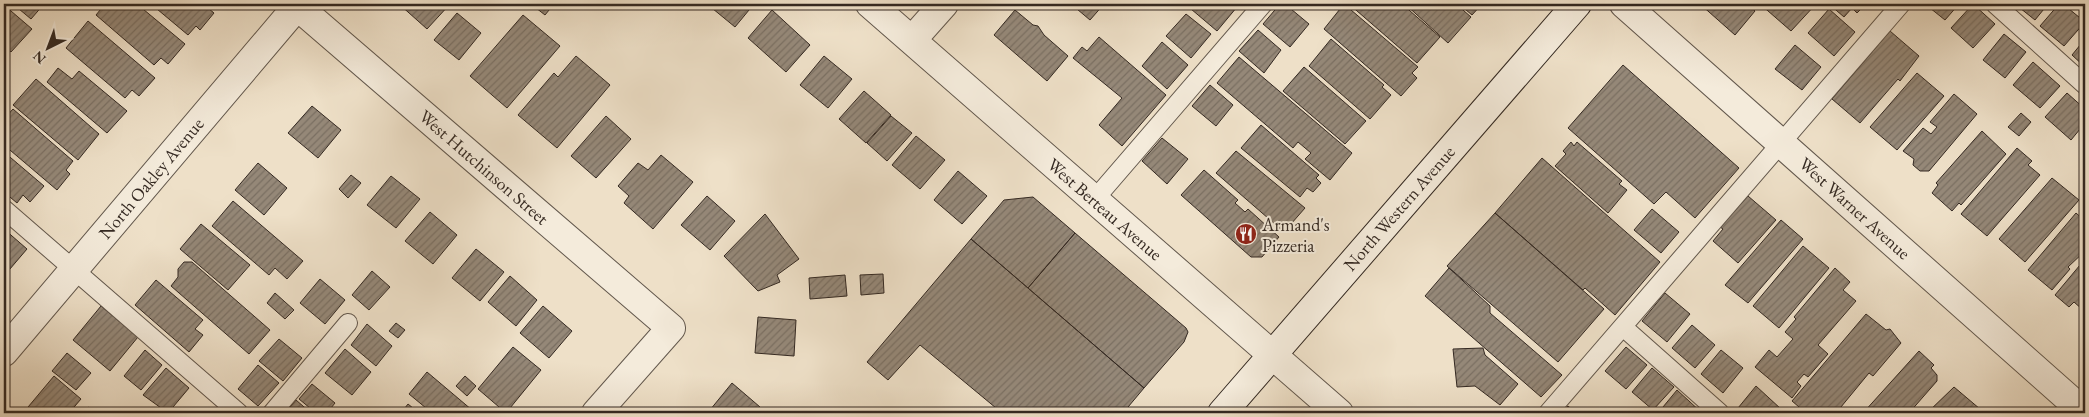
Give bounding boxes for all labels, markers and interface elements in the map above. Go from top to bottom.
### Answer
north arrow [22,22,72,72]
text: N [29,47,50,68]
street label: West Hutchinson Street [414,104,554,230]
street label: North Oakley Avenue [93,113,209,243]
street label: North Western Avenue [1338,141,1460,275]
street label: West Warner Avenue [1794,152,1916,264]
street label: West Berteau Avenue [1043,153,1167,265]
place label: Armand's Pizzeria [1261,213,1330,257]
restaurant icon: Armand's Pizzeria [1234,222,1258,246]

